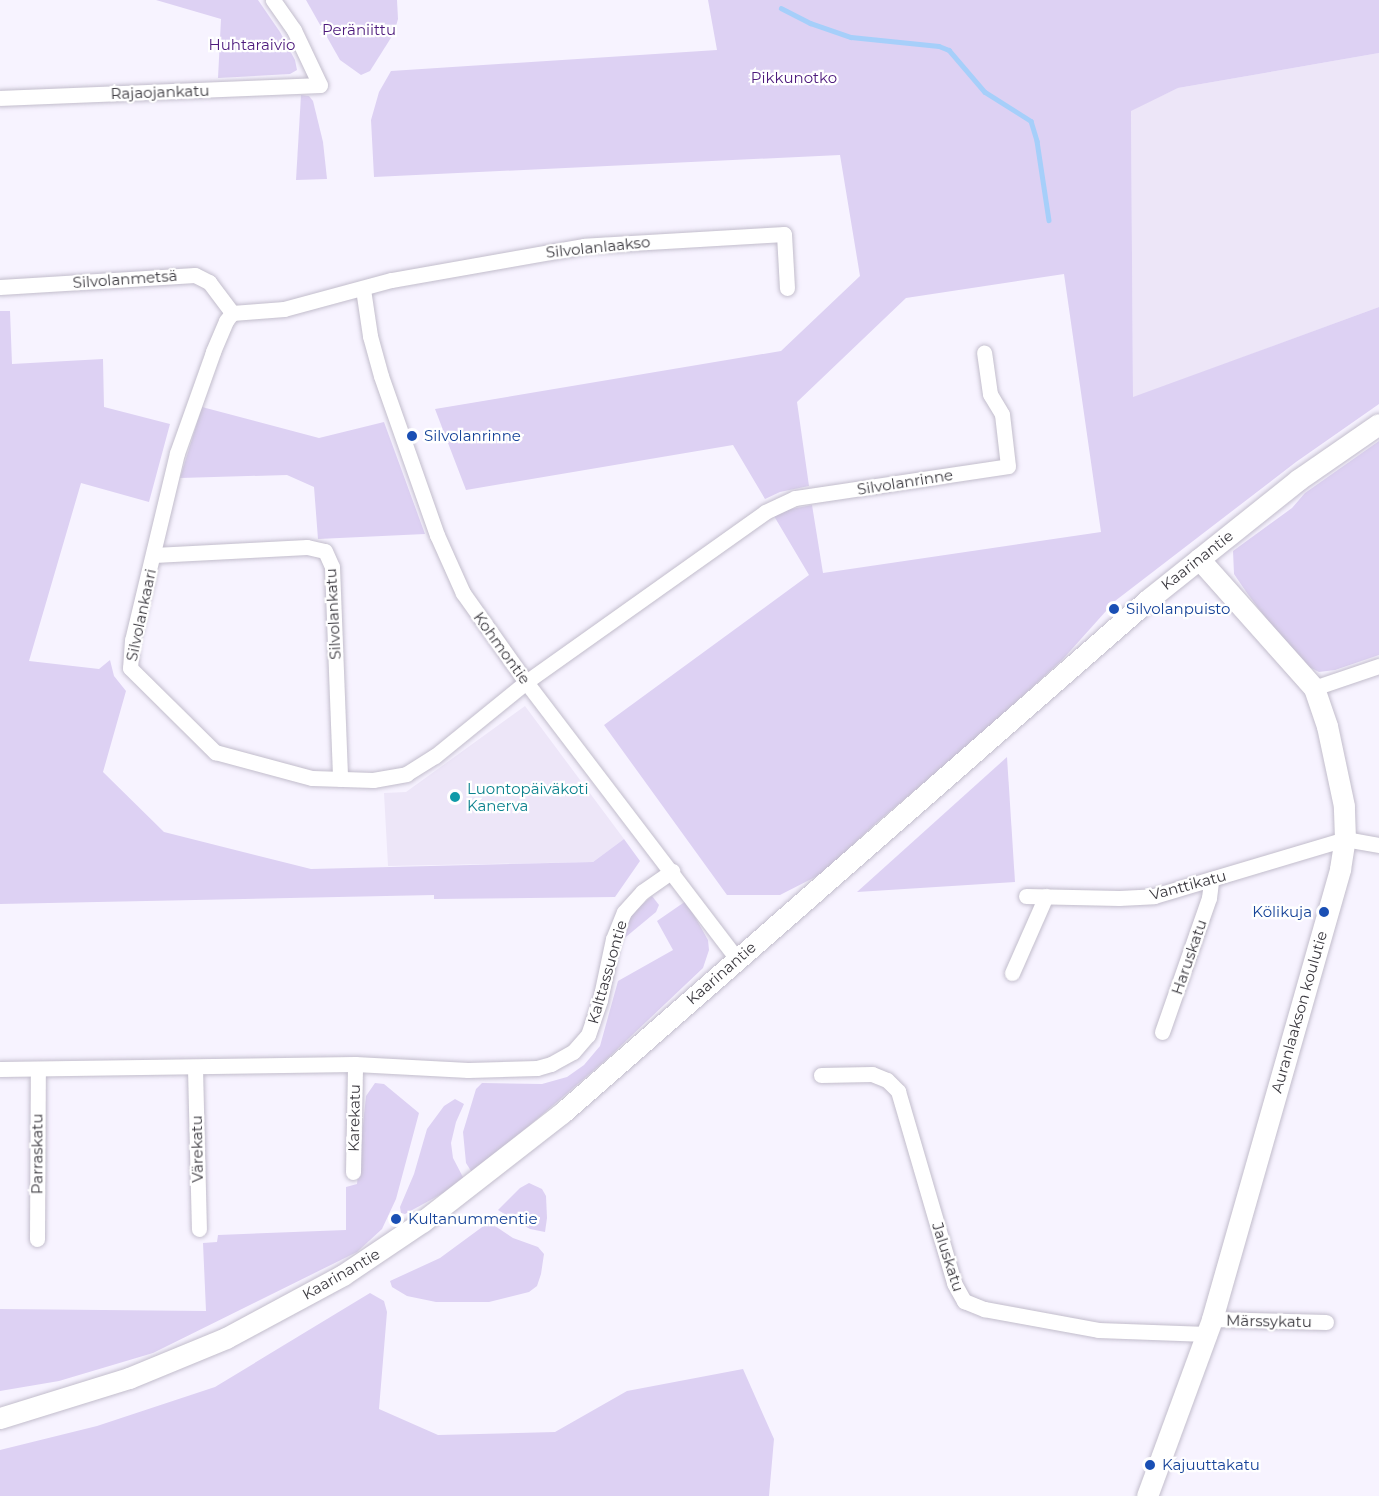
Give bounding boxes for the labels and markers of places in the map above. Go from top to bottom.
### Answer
place label: Silvolanrinne [424,427,521,445]
marker: Silvolanrinne [405,429,419,443]
place label: Silvolanpuisto [1126,600,1230,618]
marker: Silvolanpuisto [1107,602,1121,616]
place label: Luontopäiväkoti Kanerva [467,779,588,814]
marker: Luontopäiväkoti Kanerva [448,790,462,804]
place label: Kölikuja [1252,903,1312,921]
marker: Kölikuja [1317,905,1331,919]
place label: Kultanummentie [408,1210,537,1228]
marker: Kultanummentie [389,1212,403,1226]
place label: Kajuuttakatu [1162,1456,1260,1474]
marker: Kajuuttakatu [1143,1458,1157,1472]

